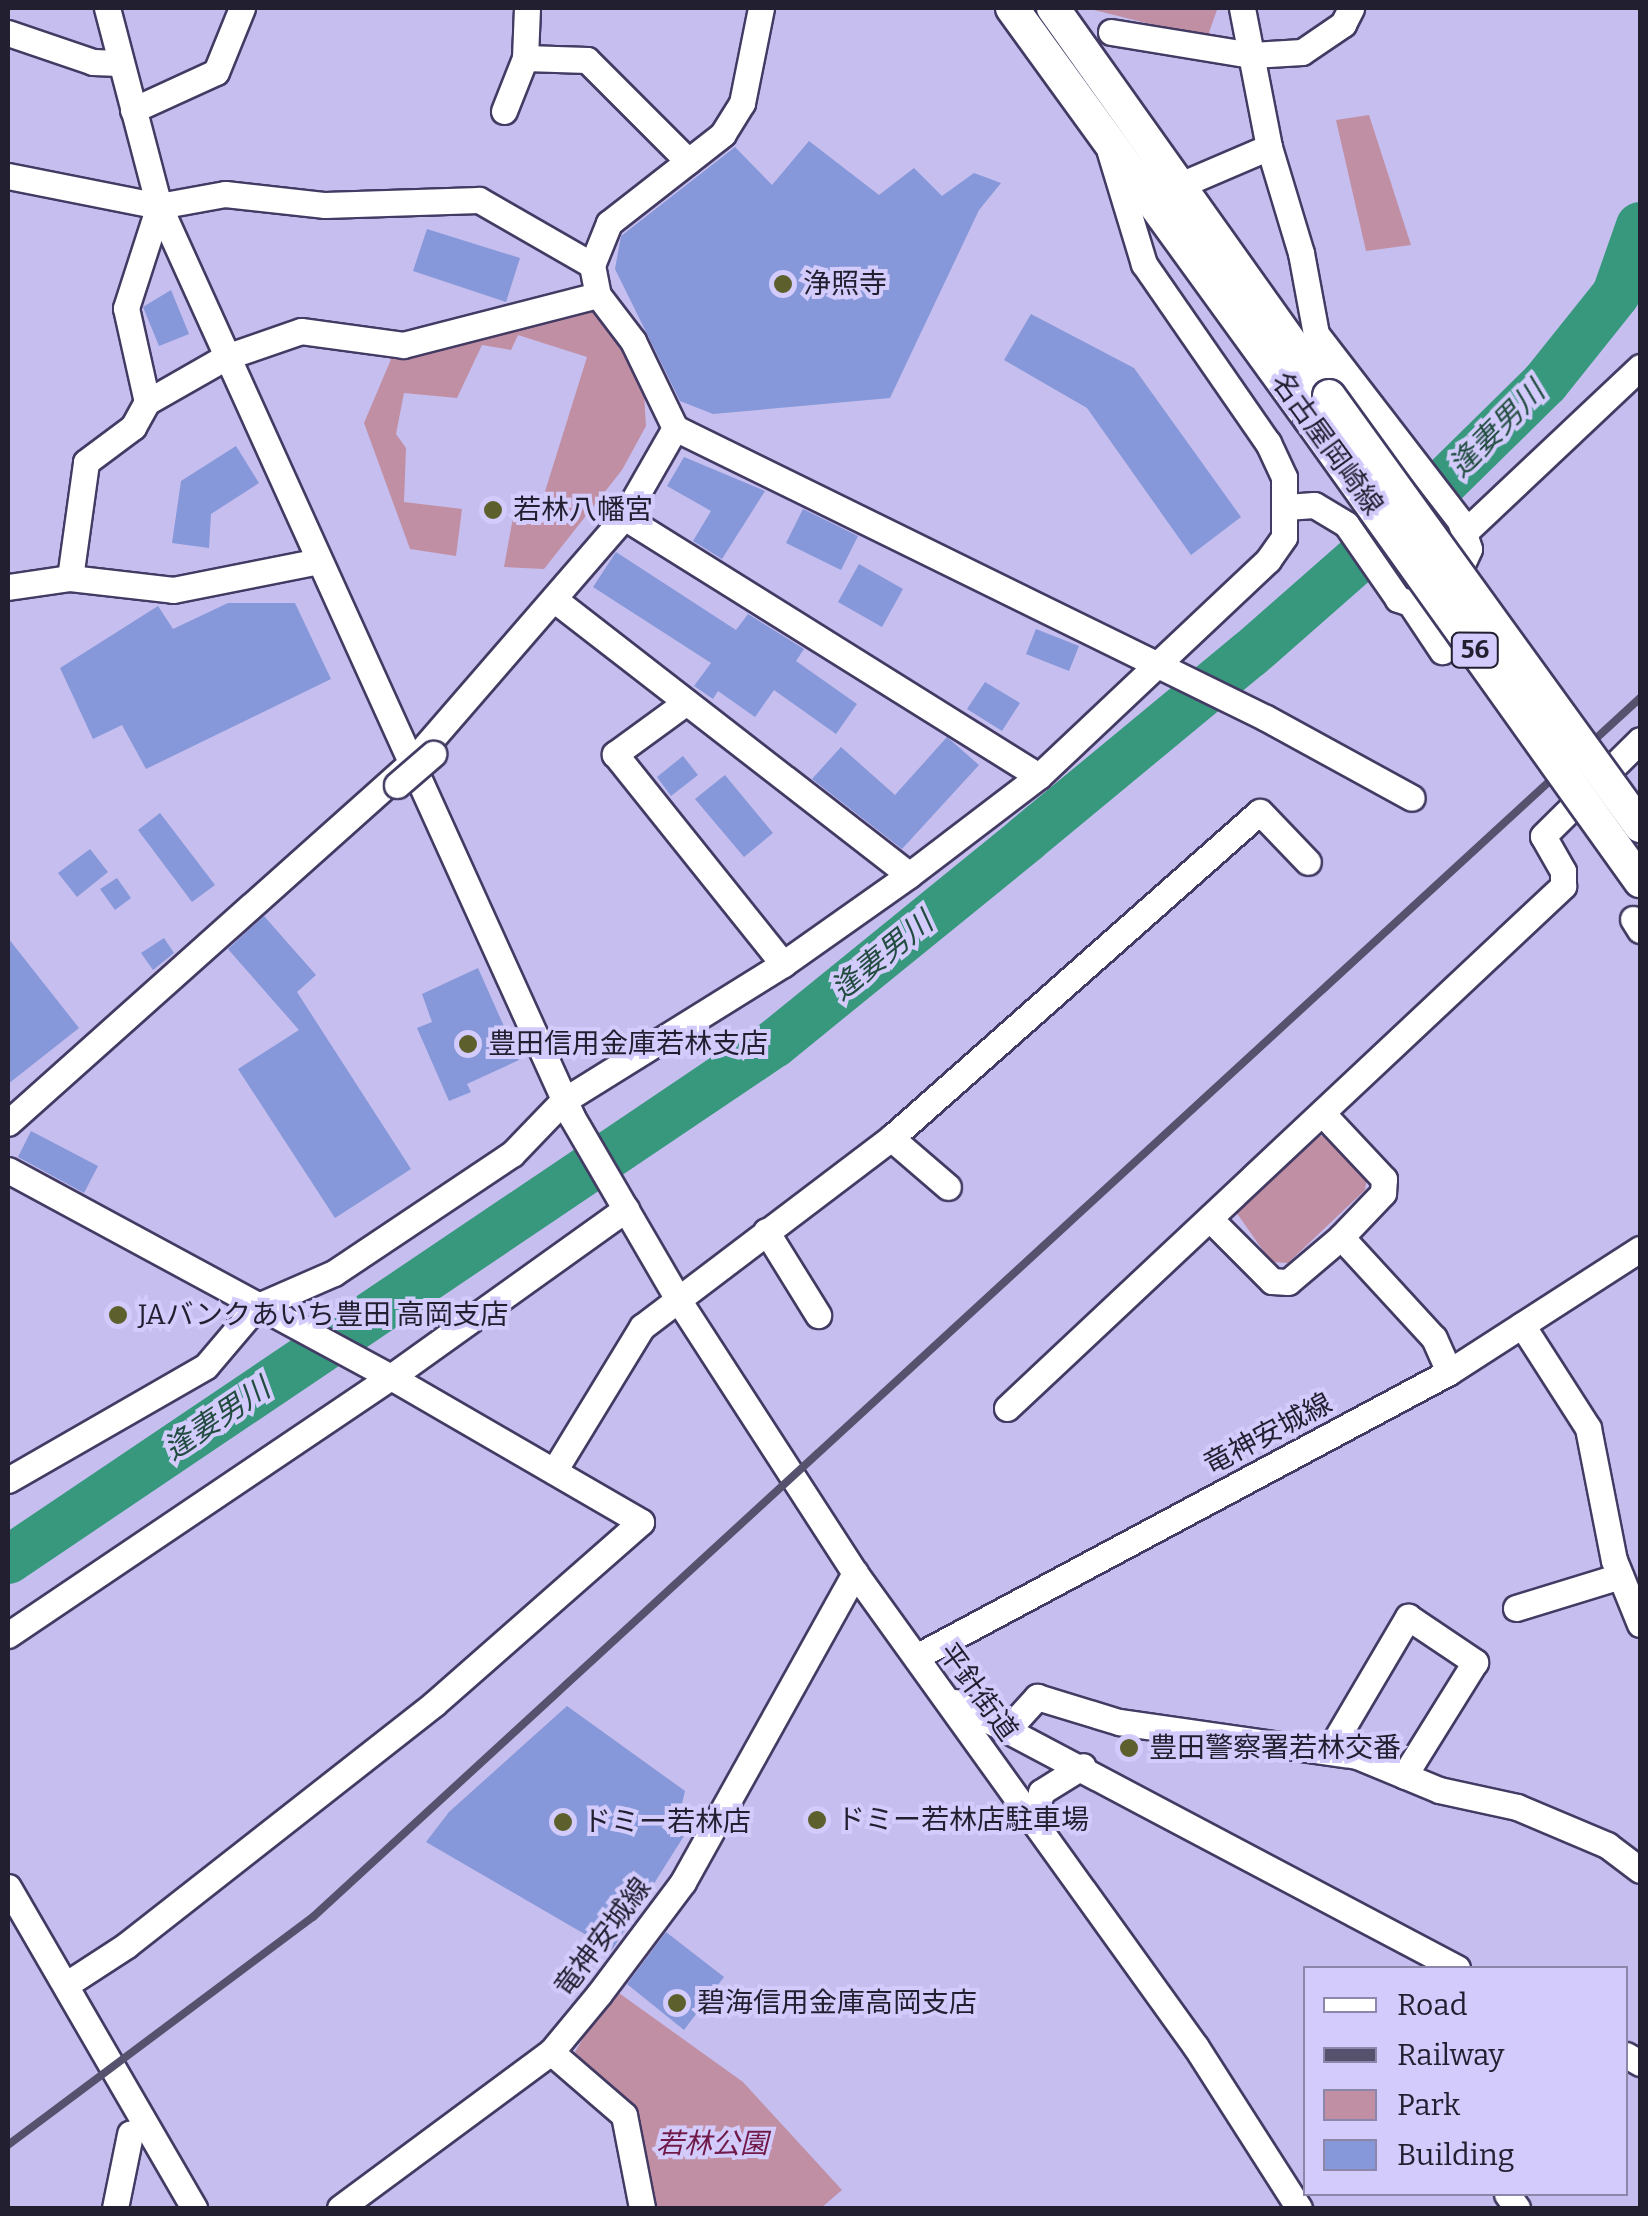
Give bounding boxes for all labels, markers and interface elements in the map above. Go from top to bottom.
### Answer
place label: 浄照寺 [803,267,887,301]
marker: 浄照寺 [772,273,794,295]
street label: 名古屋岡崎線 [1264,366,1390,522]
water label: 逢妻男川 [1442,374,1552,484]
place label: 若林八幡宮 [513,493,653,527]
marker: 若林八幡宮 [482,499,504,521]
road number: 56 [1450,630,1500,670]
water label: 逢妻男川 [824,904,940,1008]
place label: 豊田信用金庫若林支店 [488,1027,768,1061]
marker: 豊田信用金庫若林支店 [457,1033,479,1055]
place label: JAバンクあいち豊田 高岡支店 [138,1298,507,1332]
marker: JAバンクあいち豊田 高岡支店 [107,1304,129,1326]
water label: 逢妻男川 [157,1371,277,1467]
street label: 竜神安城線 [1198,1386,1338,1482]
street label: 平針街道 [931,1637,1025,1747]
place label: 豊田警察署若林交番 [1149,1731,1401,1765]
marker: 豊田警察署若林交番 [1118,1737,1140,1759]
place label: ドミー若林店駐車場 [837,1803,1089,1837]
place label: ドミー若林店 [583,1805,751,1839]
marker: ドミー若林店駐車場 [806,1809,828,1831]
marker: ドミー若林店 [552,1811,574,1833]
street label: 竜神安城線 [547,1871,659,2003]
legend [1303,1966,1628,2196]
place label: 碧海信用金庫高岡支店 [697,1986,977,2020]
text: Road [1397,1987,1468,2023]
marker: 碧海信用金庫高岡支店 [666,1992,688,2014]
text: Railway [1397,2037,1504,2073]
text: Park [1397,2087,1460,2123]
park label: 若林公園 [656,2127,768,2161]
text: Building [1397,2137,1515,2173]

